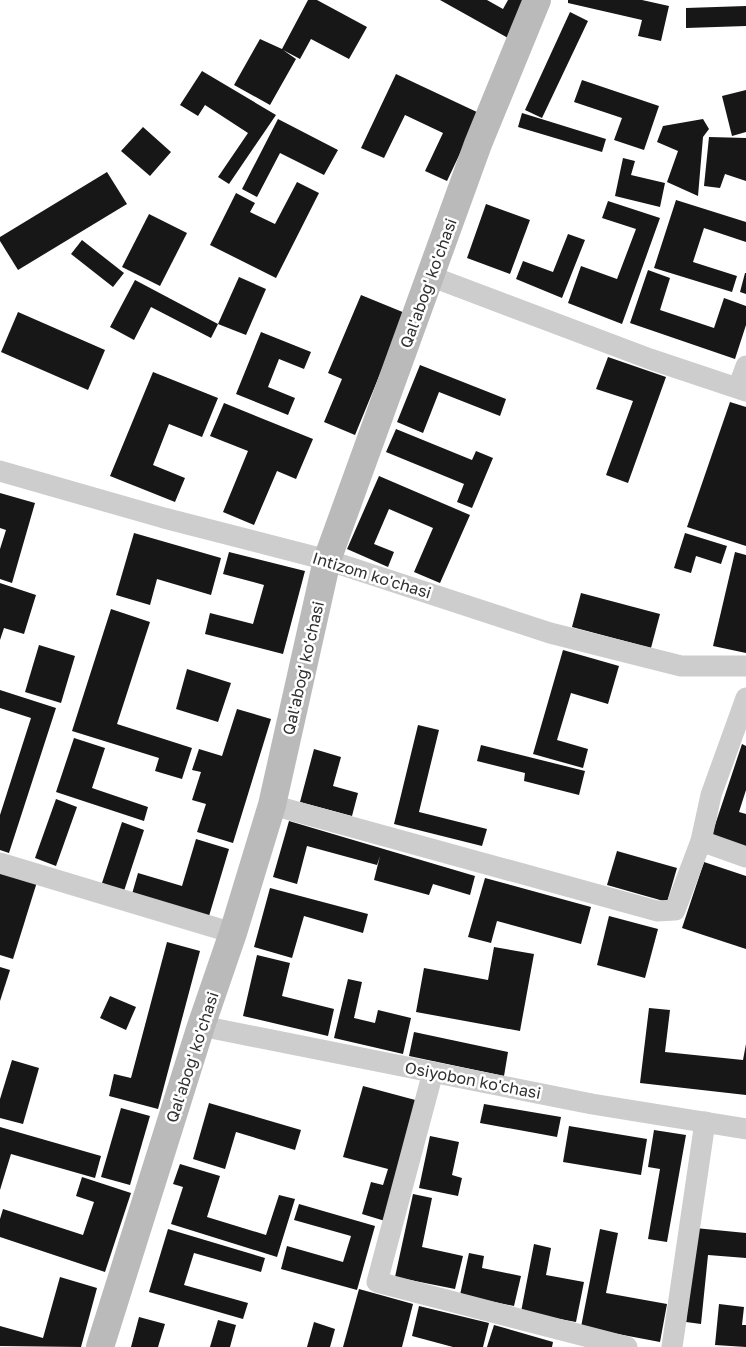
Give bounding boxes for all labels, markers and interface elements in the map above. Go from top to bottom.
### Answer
street label: Qal'abog' ko'chasi [395,215,461,351]
street label: Intizom ko'chasi [310,547,434,603]
street label: Qal'abog' ko'chasi [278,599,328,737]
street label: Qal'abog' ko'chasi [161,989,223,1125]
street label: Osiyobon ko'chasi [403,1057,543,1103]

